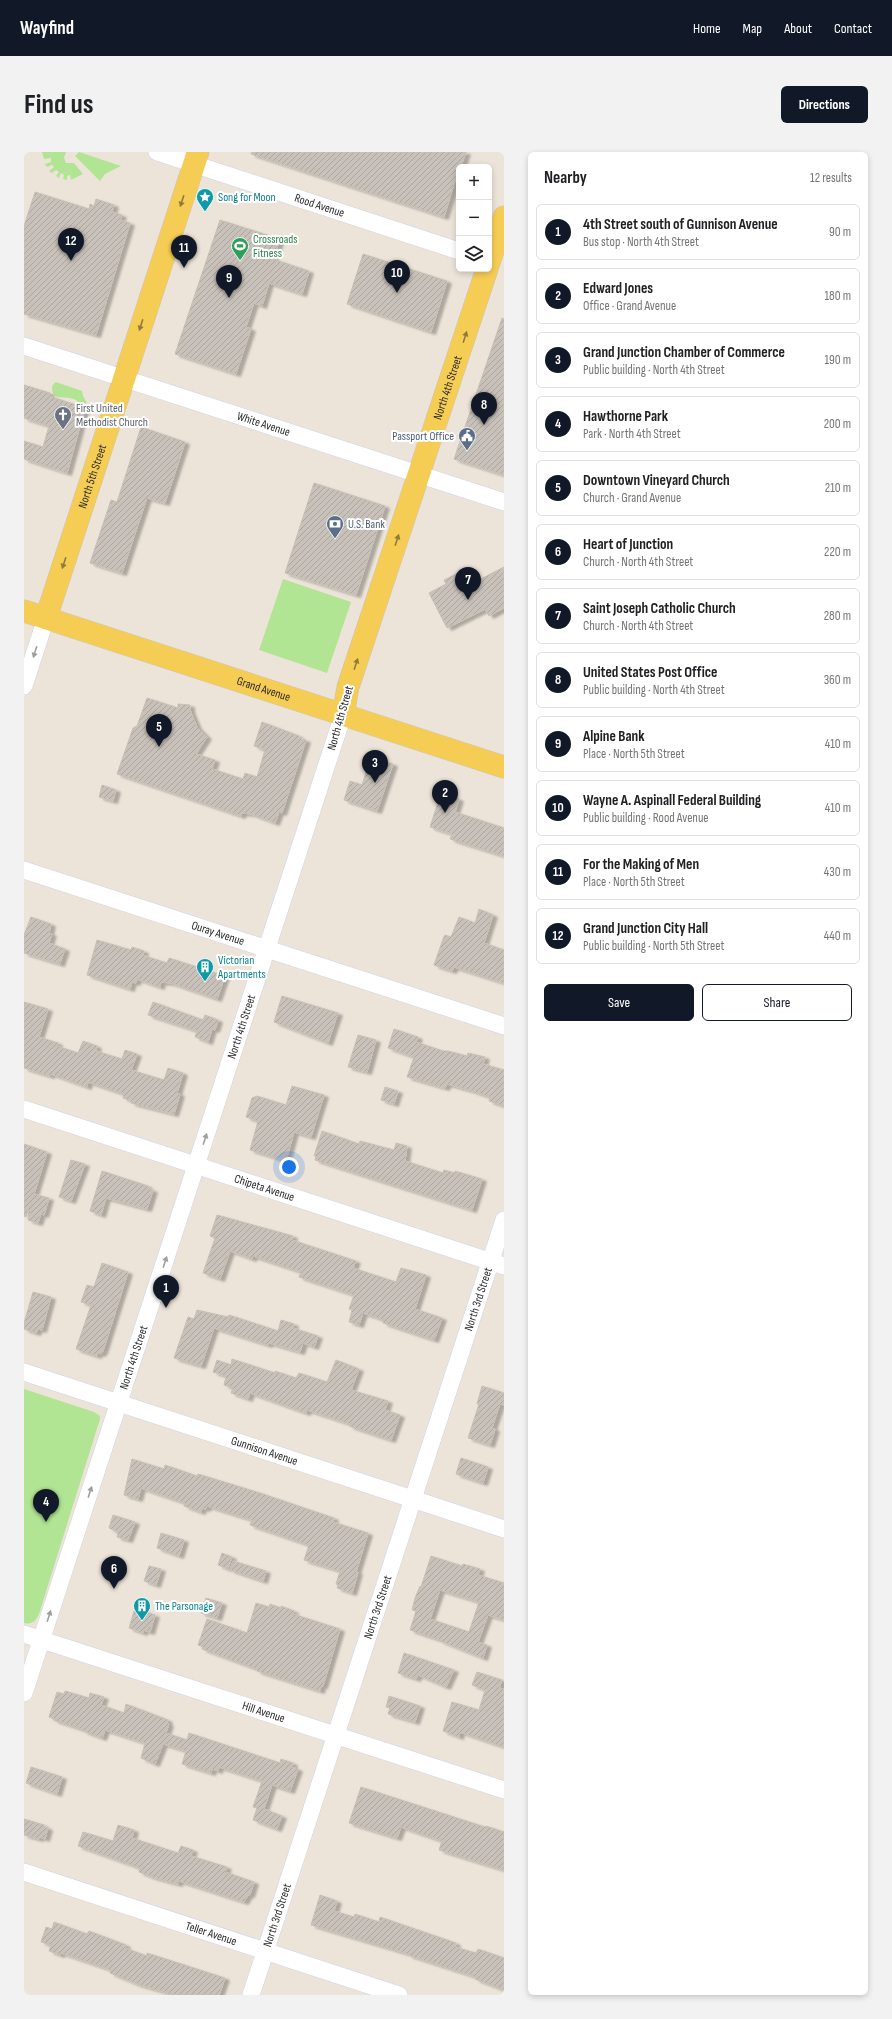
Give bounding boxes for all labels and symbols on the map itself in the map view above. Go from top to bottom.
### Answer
place icon: Song for Moon [195,187,215,212]
place label: Song for Moon [218,190,276,205]
street label: Rood Avenue [292,191,346,221]
one-way arrow [179,196,185,208]
pin: 12 [58,228,84,261]
place label: Crossroads Fitness [253,232,298,261]
pin: 11 [171,235,197,268]
sports icon: Crossroads Fitness [230,236,250,261]
pin: 10 [384,260,410,293]
pin: 9 [216,265,242,298]
one-way arrow [138,319,144,331]
one-way arrow [462,331,468,343]
street label: North 4th Street [430,353,466,422]
pin: 8 [471,392,497,425]
place label: First United Methodist Church [76,401,148,430]
church icon: First United Methodist Church [53,405,73,430]
street label: White Avenue [235,409,292,440]
public building icon: Passport Office [457,426,477,451]
place label: Passport Office [392,429,454,444]
street label: North 5th Street [75,442,110,510]
bank icon: U.S. Bank [325,514,345,539]
place label: U.S. Bank [348,517,385,532]
one-way arrow [394,534,400,546]
one-way arrow [61,558,67,570]
pin: 7 [455,567,481,600]
one-way arrow [32,646,38,658]
one-way arrow [354,657,360,669]
street label: Grand Avenue [235,674,292,705]
street label: North 4th Street [324,684,357,752]
pin: 5 [146,714,172,747]
pin: 3 [362,750,388,783]
pin: 2 [432,780,458,813]
street label: Ouray Avenue [190,918,246,949]
place label: Victorian Apartments [217,953,266,982]
building icon: Victorian Apartments [195,957,215,982]
street label: North 4th Street [224,992,259,1061]
one-way arrow [203,1132,209,1144]
your location [279,1157,299,1177]
street label: Chipeta Avenue [232,1171,297,1205]
one-way arrow [162,1256,168,1268]
street label: North 3rd Street [461,1265,496,1333]
pin: 1 [153,1275,179,1308]
street label: North 4th Street [116,1323,151,1392]
street label: Gunnison Avenue [229,1433,300,1469]
one-way arrow [87,1486,93,1498]
pin: 4 [33,1489,59,1522]
pin: 6 [101,1556,127,1589]
street label: North 3rd Street [361,1573,396,1641]
building icon: The Parsonage [132,1596,152,1621]
place label: The Parsonage [155,1599,213,1614]
one-way arrow [46,1609,52,1621]
street label: Hill Avenue [240,1698,287,1726]
street label: North 3rd Street [260,1881,295,1949]
street label: Teller Avenue [184,1918,239,1949]

